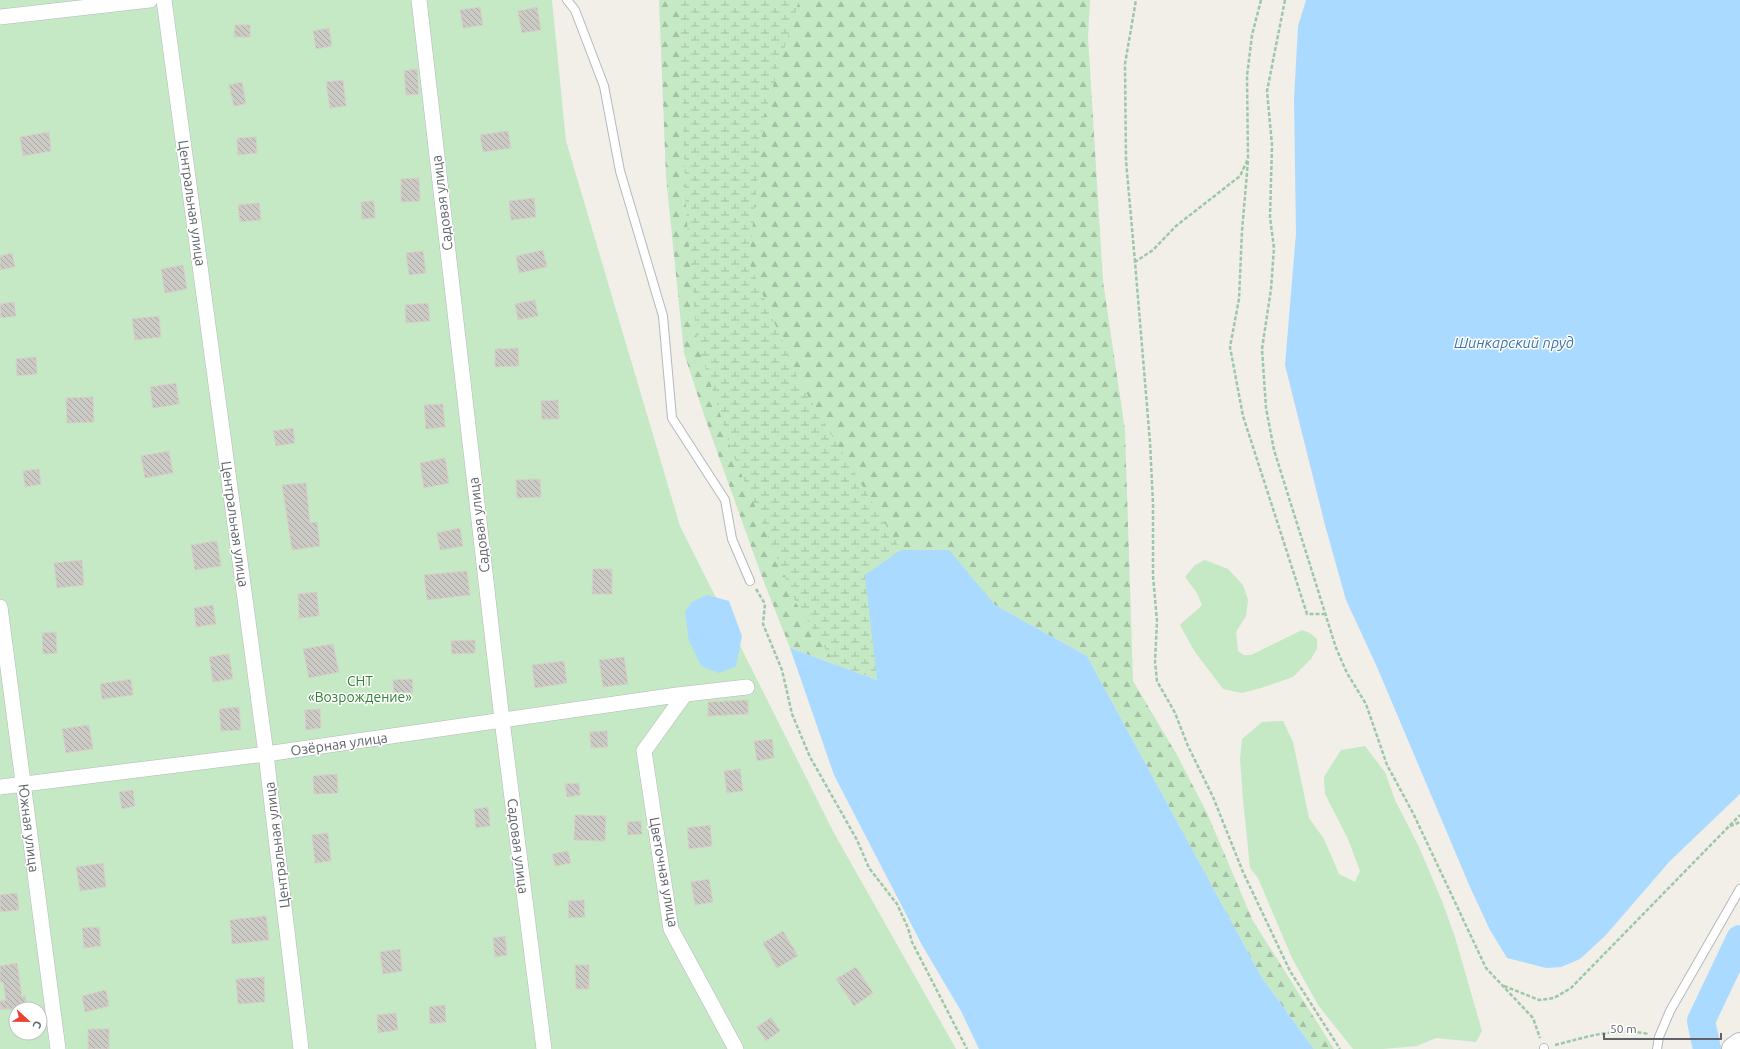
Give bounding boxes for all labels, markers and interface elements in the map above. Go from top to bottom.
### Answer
street label: Центральная улица [175,139,209,267]
street label: Садовая улица [428,154,456,252]
water label: Шинкарский пруд [1454,334,1574,351]
street label: Центральная улица [218,460,252,588]
street label: Садовая улица [465,476,493,574]
park label: СНТ «Возрождение» [308,673,412,705]
street label: Озёрная улица [289,729,389,759]
street label: Центральная улица [261,781,293,909]
street label: Южная улица [16,783,42,873]
street label: Садовая улица [504,797,532,895]
street label: Цветочная улица [646,816,682,928]
north arrow [8,1001,48,1041]
scale bar [1604,1015,1721,1041]
text: С [30,1019,44,1030]
text: 50 m [1610,1022,1637,1035]

